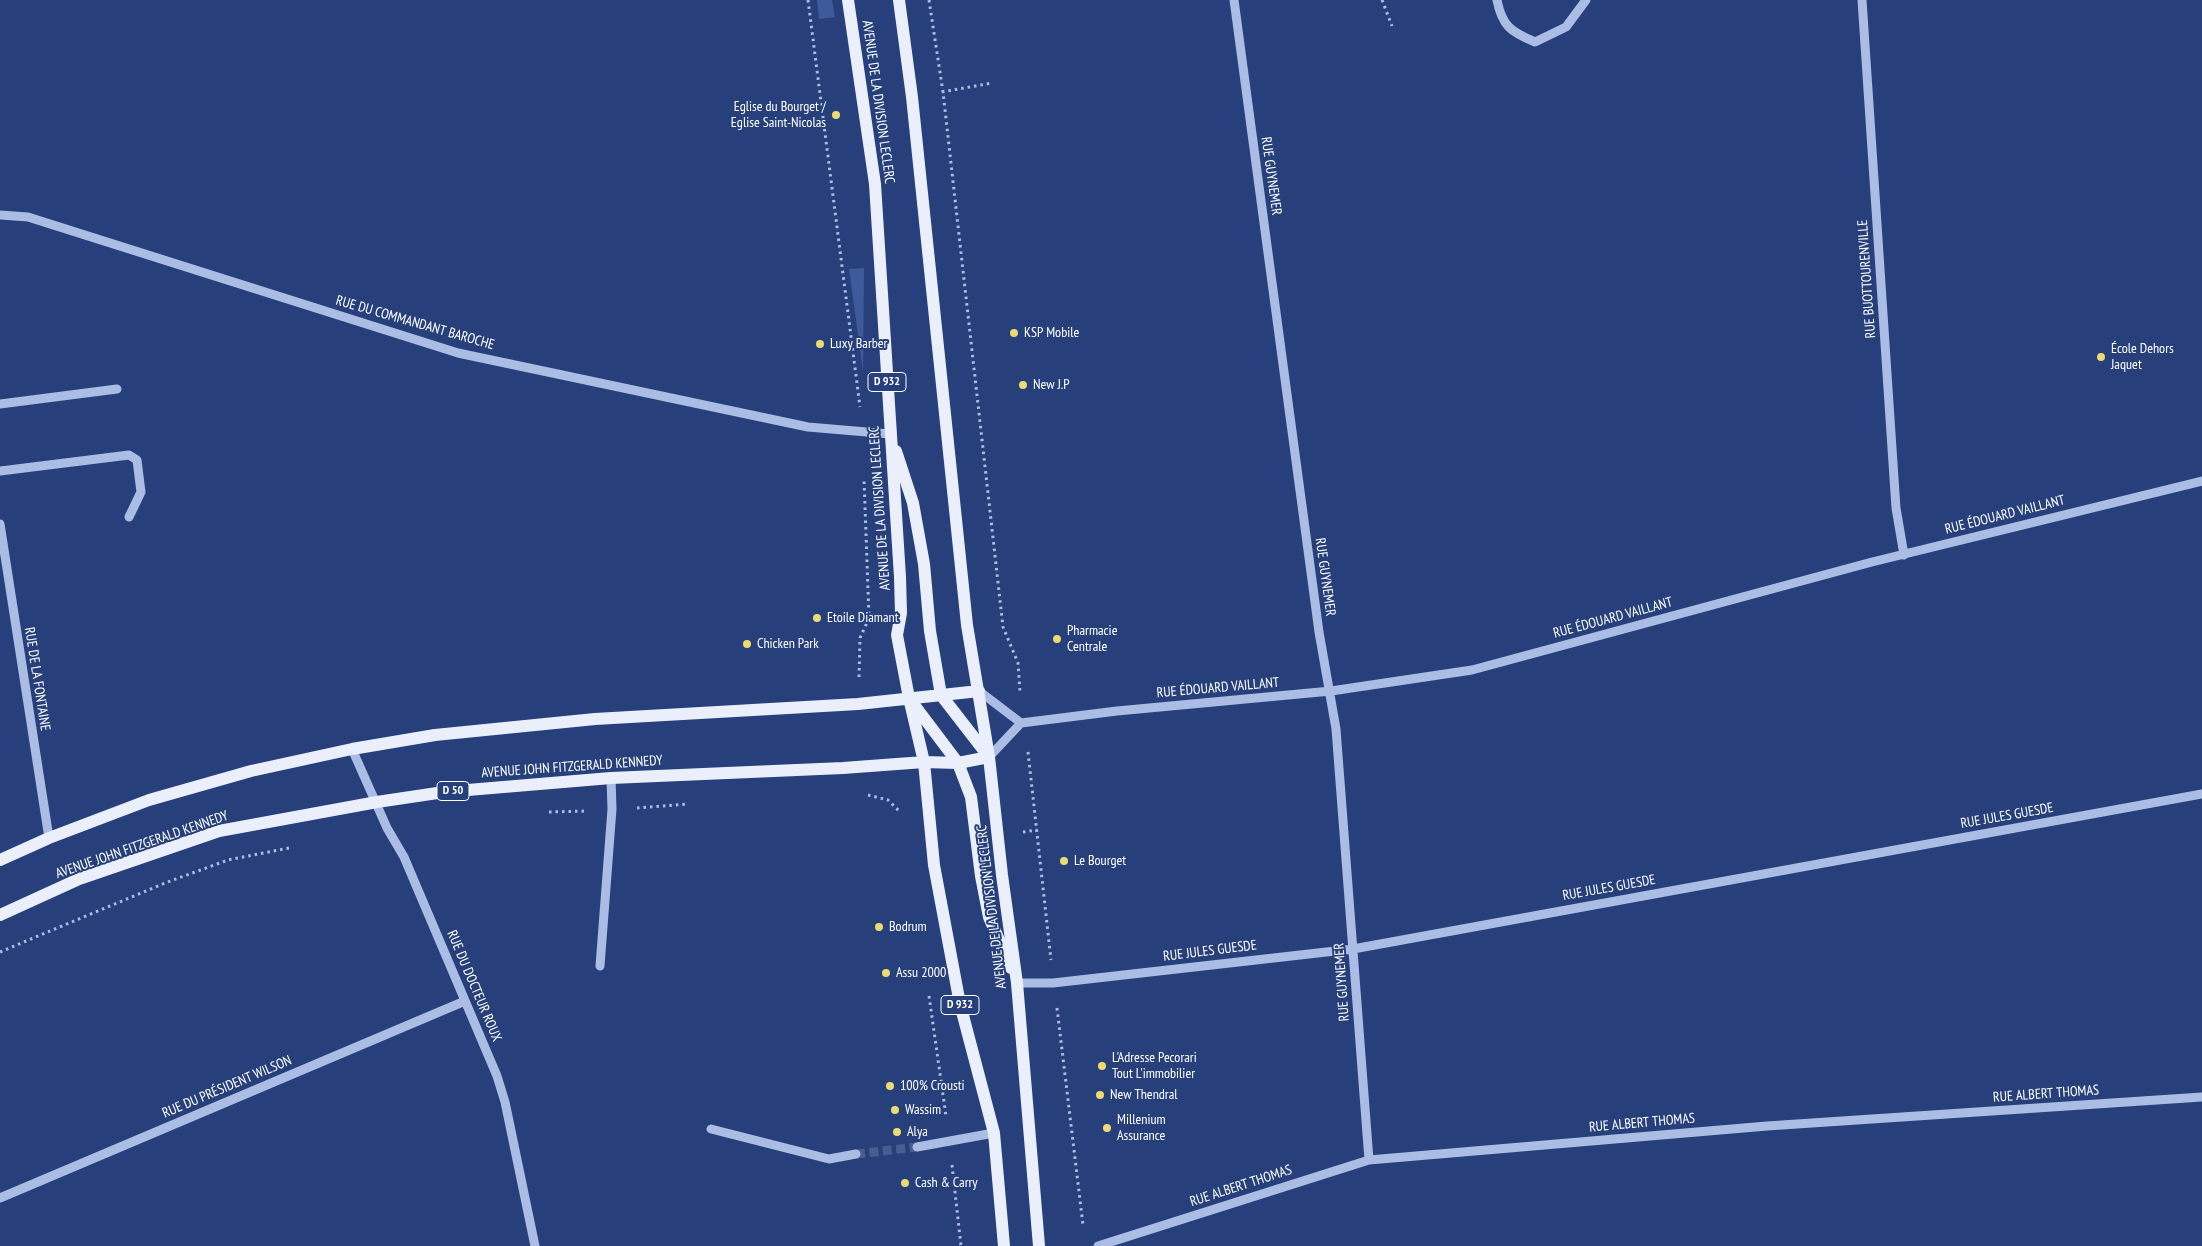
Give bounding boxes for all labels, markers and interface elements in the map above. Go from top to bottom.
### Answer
street label: AVENUE DE LA DIVISION LECLERC [858,19,898,185]
place label: Eglise du Bourget / Eglise Saint-Nicolas [731,99,826,132]
marker: Eglise du Bourget / Eglise Saint-Nicolas [830,109,842,121]
street label: RUE GUYNEMER [1257,136,1285,216]
street label: RUE BUOTTOURENVILLE [1854,219,1880,339]
street label: RUE DU COMMANDANT BAROCHE [334,292,496,354]
place label: KSP Mobile [1024,325,1079,341]
marker: KSP Mobile [1008,327,1020,339]
place label: Luxy Barber [830,336,887,352]
marker: Luxy Barber [814,338,826,350]
place label: École Dehors Jaquet [2111,341,2174,374]
marker: École Dehors Jaquet [2095,351,2107,363]
road number: D 932 [868,372,906,392]
place label: New J.P [1033,377,1070,393]
marker: New J.P [1017,379,1029,391]
street label: AVENUE DE LA DIVISION LECLERC [866,425,894,591]
street label: RUE ÉDOUARD VAILLANT [1943,492,2067,538]
street label: RUE GUYNEMER [1311,537,1339,617]
street label: RUE ÉDOUARD VAILLANT [1551,594,1675,642]
place label: Etoile Diamant [827,610,899,626]
marker: Etoile Diamant [811,612,823,624]
place label: Pharmacie Centrale [1067,623,1117,656]
street label: RUE DE LA FONTAINE [21,626,53,732]
marker: Pharmacie Centrale [1051,633,1063,645]
place label: Chicken Park [757,636,819,652]
marker: Chicken Park [741,638,753,650]
street label: RUE ÉDOUARD VAILLANT [1156,674,1280,702]
street label: AVENUE JOHN FITZGERALD KENNEDY [481,752,663,782]
road number: D 50 [437,781,469,800]
street label: RUE JULES GUESDE [1959,800,2055,832]
street label: AVENUE JOHN FITZGERALD KENNEDY [53,808,231,882]
street label: AVENUE DE LA DIVISION LECLERC [974,824,1010,990]
place label: Le Bourget [1074,853,1126,869]
marker: Le Bourget [1058,855,1070,867]
street label: RUE JULES GUESDE [1561,872,1657,904]
place label: Bodrum [889,919,927,935]
marker: Bodrum [873,921,885,933]
street label: RUE DU DOCTEUR ROUX [443,928,505,1044]
street label: RUE JULES GUESDE [1162,937,1258,965]
street label: RUE GUYNEMER [1331,942,1353,1022]
place label: Assu 2000 [896,965,946,981]
marker: Assu 2000 [880,967,892,979]
road number: D 932 [941,996,979,1014]
place label: L'Adresse Pecorari Tout L'immobilier [1112,1050,1197,1082]
street label: RUE DU PRÉSIDENT WILSON [160,1052,294,1122]
marker: L'Adresse Pecorari Tout L'immobilier [1096,1060,1108,1072]
place label: 100% Crousti [900,1078,965,1094]
marker: 100% Crousti [884,1080,896,1092]
street label: RUE ALBERT THOMAS [1992,1082,2100,1106]
place label: New Thendral [1110,1087,1178,1103]
marker: New Thendral [1094,1089,1106,1101]
place label: Wassim [905,1102,941,1118]
marker: Wassim [889,1104,901,1116]
street label: RUE ALBERT THOMAS [1588,1110,1696,1136]
place label: Millenium Assurance [1117,1112,1166,1144]
marker: Millenium Assurance [1101,1122,1113,1134]
place label: Alya [907,1124,928,1140]
marker: Alya [891,1126,903,1138]
street label: RUE ALBERT THOMAS [1188,1162,1294,1210]
place label: Cash & Carry [915,1175,978,1191]
marker: Cash & Carry [899,1177,911,1189]

